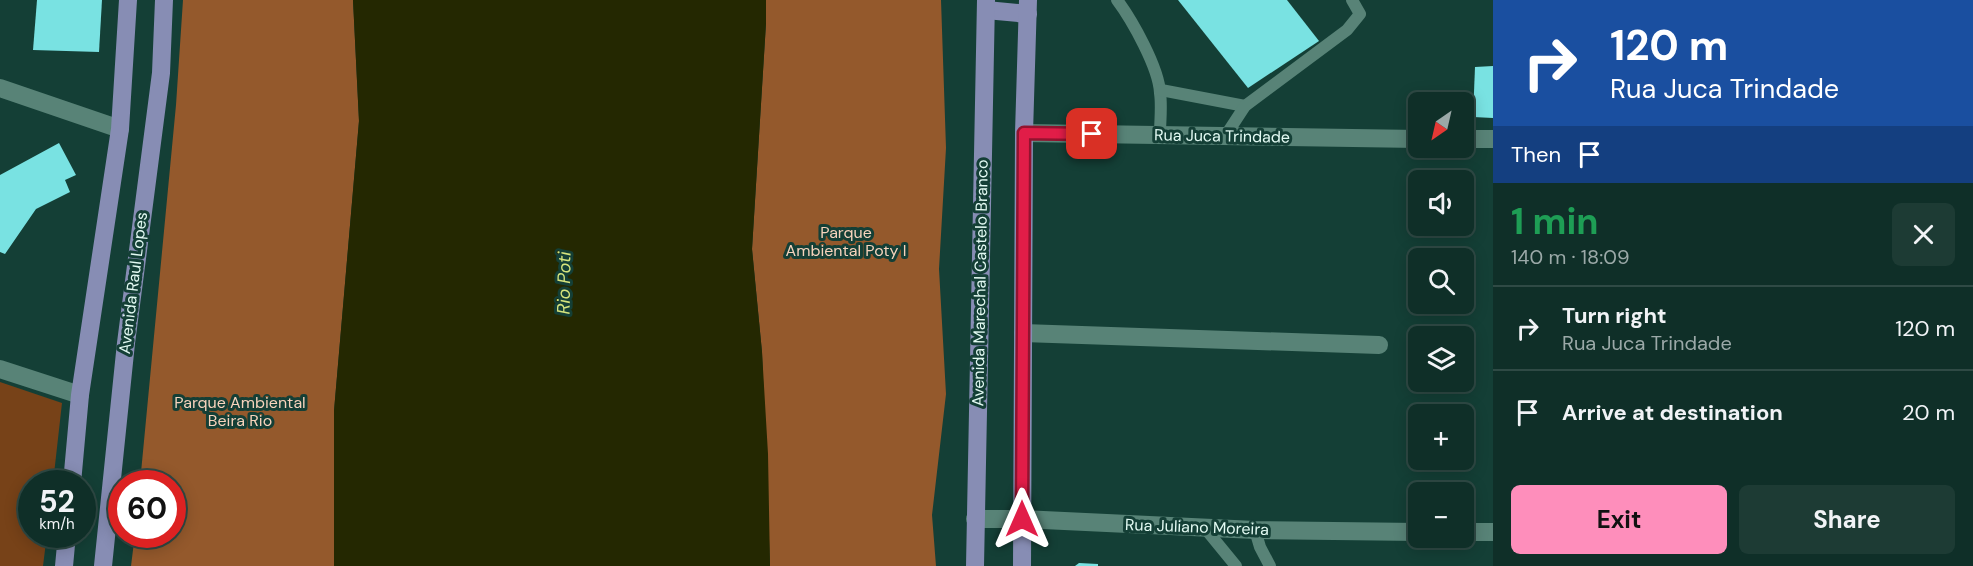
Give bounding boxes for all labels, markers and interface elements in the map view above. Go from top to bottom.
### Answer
text: 120 m [1610,18,1728,73]
icon: right [1511,24,1589,102]
text: Rua Juca Trindade [1610,71,1839,106]
north arrow [1408,92,1474,158]
map controls [1408,92,1474,548]
pin [1066,108,1117,159]
icon: arrive [1075,117,1108,150]
street label: Rua Juca Trindade [1154,124,1290,148]
icon: arrive [1573,138,1606,171]
text: Then [1511,140,1561,169]
street label: Avenida Marechal Castelo Branco [967,159,993,407]
button: sound [1408,170,1474,236]
text: 1 min [1511,198,1599,245]
button: close [1892,203,1955,266]
street label: Avenida Raul Lopes [114,211,152,355]
park label: Parque Ambiental Poty I [786,222,906,261]
text: 140 m · 18:09 [1511,244,1629,270]
button: search [1408,248,1474,314]
water label: Rio Poti [551,251,577,315]
text: Turn right [1562,301,1667,330]
icon: right [1511,312,1544,345]
text: 120 m [1895,314,1955,343]
button: layers [1408,326,1474,392]
text: Rua Juca Trindade [1562,330,1732,356]
park label: Parque Ambiental Beira Rio [174,392,306,431]
icon: arrive [1511,396,1544,429]
text: Arrive at destination [1562,398,1783,427]
text: 20 m [1902,398,1955,427]
button: + [1408,404,1474,470]
speed limit sign: 60 [108,470,186,548]
text: 52 [39,482,75,521]
button: − [1408,482,1474,548]
button: Exit [1511,485,1727,554]
button: Share [1739,485,1955,554]
position arrow [990,487,1054,551]
text: km/h [39,514,75,534]
street label: Rua Juliano Moreira [1125,514,1269,540]

